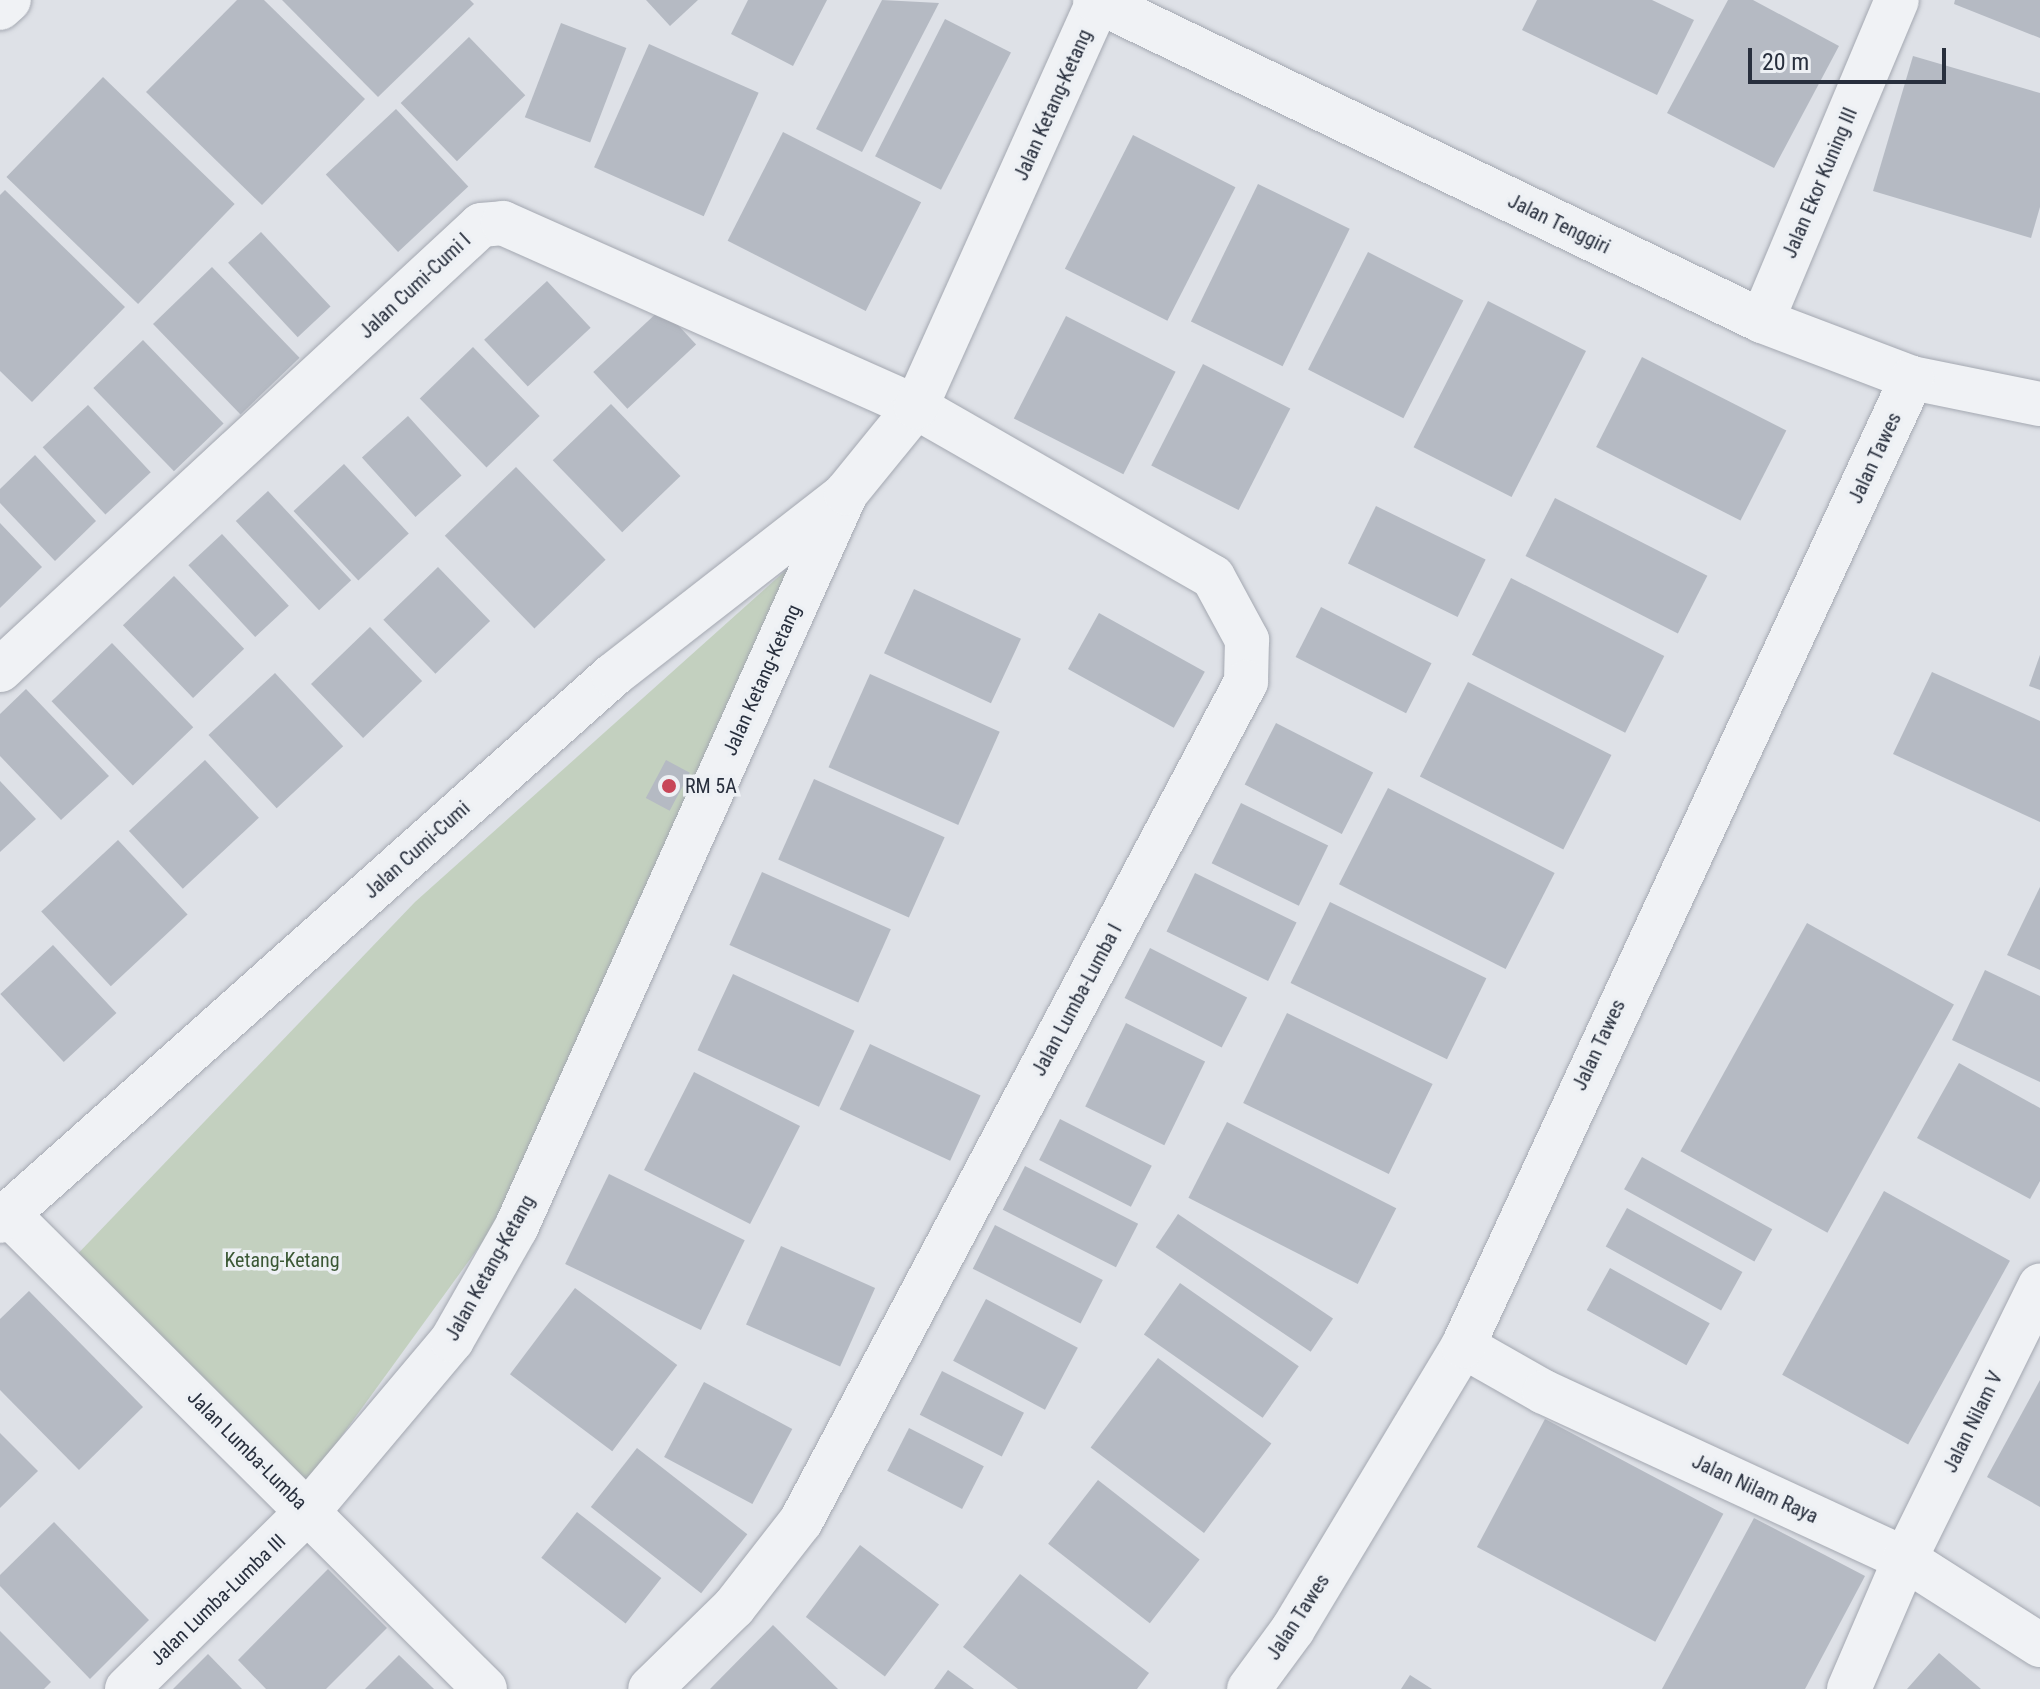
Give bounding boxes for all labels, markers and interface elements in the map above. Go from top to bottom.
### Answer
street label: Jalan Ketang-Ketang [1009,26,1097,184]
scale bar [1752,32,1950,82]
text: 20 m [1762,48,1809,76]
street label: Jalan Ekor Kuning III [1777,104,1863,262]
street label: Jalan Tenggiri [1504,189,1614,259]
street label: Jalan Cumi-Cumi I [354,228,476,344]
street label: Jalan Tawes [1843,408,1907,508]
street label: Jalan Ketang-Ketang [718,601,806,759]
place label: RM 5A [685,774,737,798]
marker: RM 5A [660,777,678,795]
street label: Jalan Cumi-Cumi [359,796,475,904]
street label: Jalan Lumba-Lumba I [1027,920,1127,1080]
street label: Jalan Tawes [1567,995,1631,1095]
street label: Jalan Ketang-Ketang [440,1191,540,1345]
park label: Ketang-Ketang [224,1248,340,1272]
street label: Jalan Nilam V [1938,1367,2008,1477]
street label: Jalan Lumba-Lumba [182,1385,312,1515]
street label: Jalan Nilam Raya [1688,1449,1822,1529]
street label: Jalan Lumba-Lumba III [145,1529,291,1671]
street label: Jalan Tawes [1261,1569,1335,1665]

